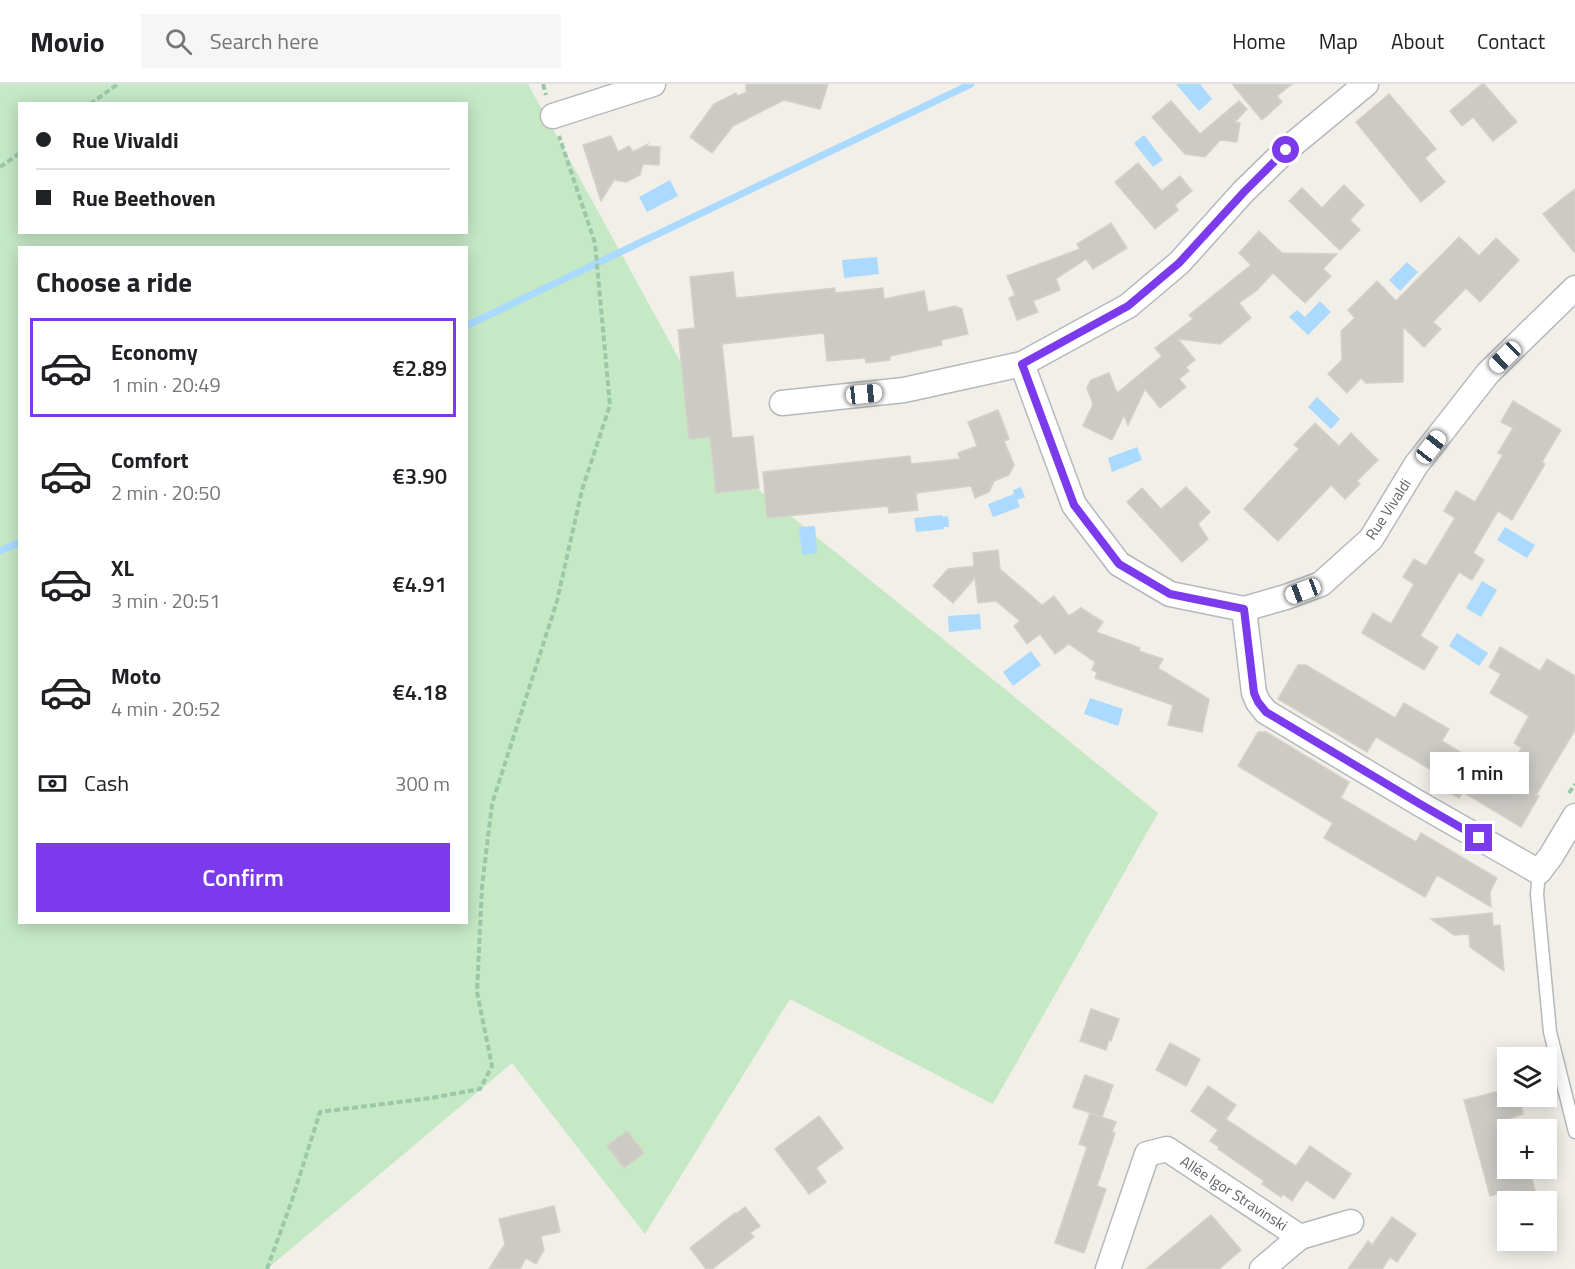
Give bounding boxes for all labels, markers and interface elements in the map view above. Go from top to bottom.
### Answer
search box [141,14,561,68]
text: Movio [30,20,105,63]
text: Search here [210,24,319,58]
icon: search [162,25,195,58]
text: Home [1232,25,1286,57]
text: Map [1319,25,1358,57]
text: About [1391,25,1444,57]
text: Contact [1477,25,1545,57]
text: Rue Vivaldi [72,123,179,157]
route start [1272,136,1299,163]
text: Rue Beethoven [72,181,216,215]
text: Choose a ride [36,261,192,302]
text: Economy [111,335,198,369]
car [1486,338,1524,376]
icon: car [39,341,93,395]
text: €2.89 [392,351,447,385]
text: 1 min · 20:49 [111,369,221,400]
car [845,383,883,405]
car [1413,427,1449,467]
text: Comfort [111,443,189,477]
icon: car [39,449,93,503]
text: €3.90 [392,459,447,493]
street label: Rue Vivaldi [1359,474,1417,544]
text: 2 min · 20:50 [111,477,221,508]
text: XL [111,551,134,585]
icon: car [39,557,93,611]
text: €4.91 [392,567,447,601]
car [1283,576,1323,606]
text: 3 min · 20:51 [111,585,221,616]
text: Moto [111,659,161,693]
icon: car [39,665,93,719]
text: €4.18 [392,675,447,709]
text: 4 min · 20:52 [111,693,221,724]
callout: 1 min [1430,751,1528,793]
text: 1 min [1455,757,1504,788]
text: Cash [84,766,129,800]
icon: cash [36,767,69,800]
text: 300 m [395,768,450,799]
route end [1465,824,1492,851]
button: Confirm [36,843,450,912]
map controls [1497,1047,1557,1251]
button: layers [1497,1047,1557,1107]
button: + [1497,1119,1557,1179]
street label: Allée Igor Stravinski [1176,1150,1292,1236]
button: − [1497,1191,1557,1251]

